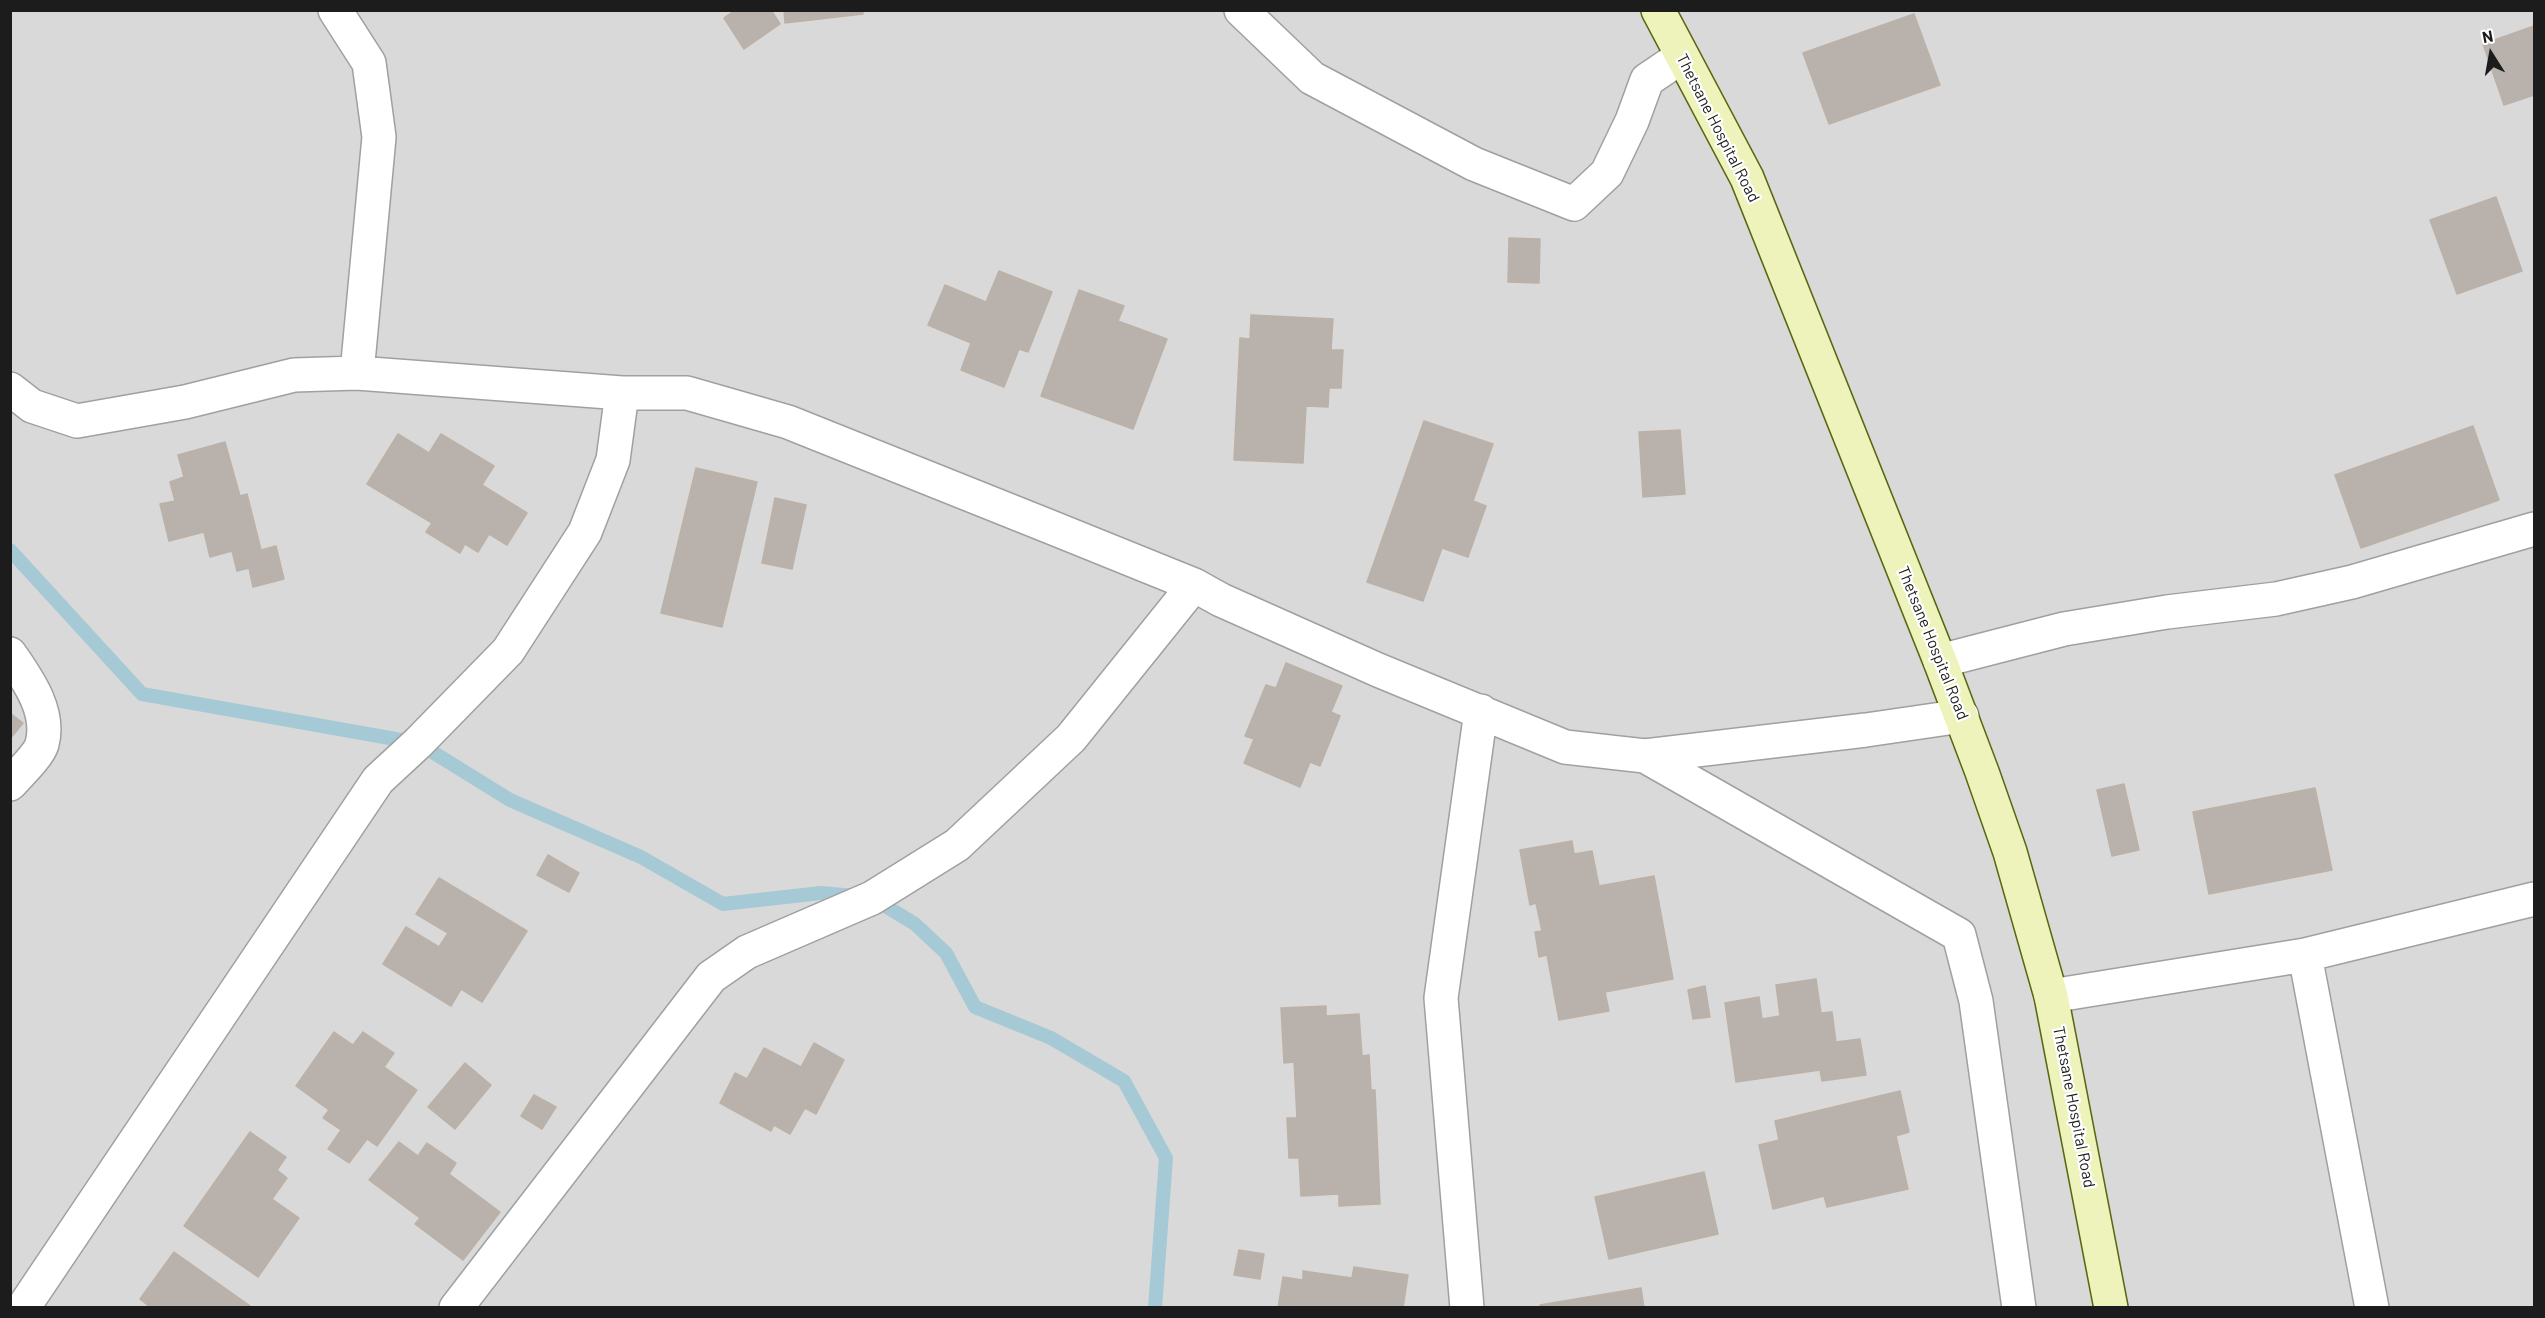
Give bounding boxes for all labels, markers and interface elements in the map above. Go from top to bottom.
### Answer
north arrow [2461,24,2521,84]
text: N [2480,26,2494,46]
street label: Thetsane Hospital Road [1672,51,1764,205]
street label: Thetsane Hospital Road [1893,563,1973,723]
street label: Thetsane Hospital Road [2049,1025,2099,1189]

